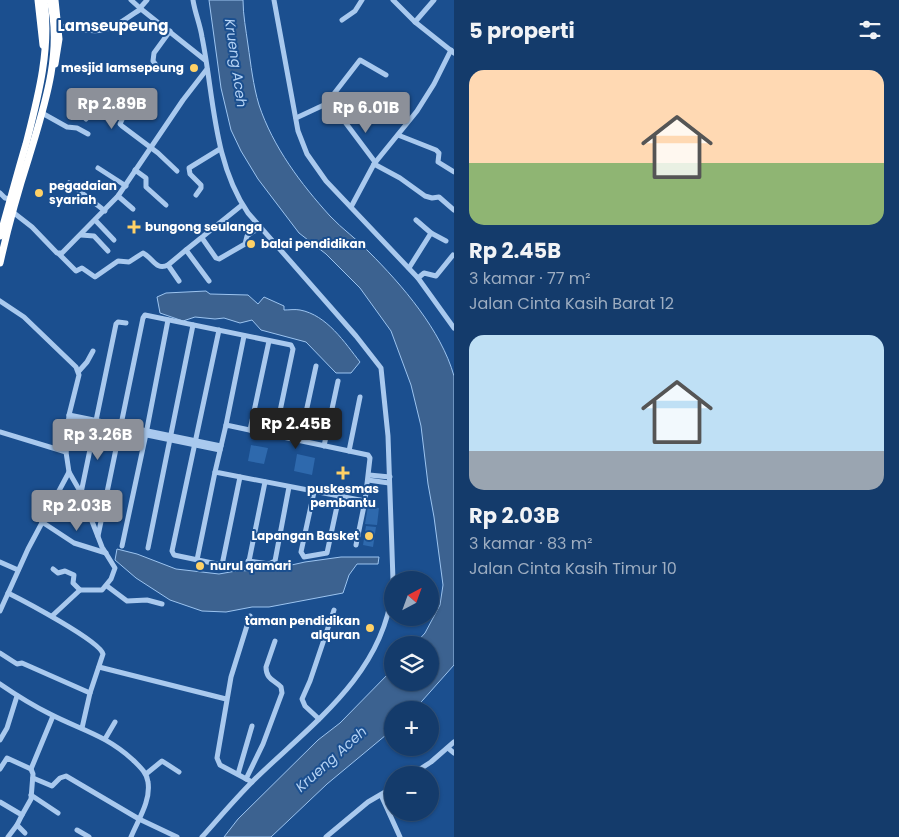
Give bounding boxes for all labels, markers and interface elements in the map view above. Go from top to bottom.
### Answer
district label: Lamseupeung [58,15,168,36]
text: 5 properti [469,16,575,45]
icon: filters [856,16,884,44]
water label: Krueng Aceh [220,17,252,109]
place label: mesjid lamsepeung [61,59,184,76]
marker: mesjid lamsepeung [188,62,200,74]
pin: Rp 2.89B [60,88,164,130]
text: Rp 2.89B [77,92,147,115]
pin: Rp 6.01B [314,92,418,134]
text: Rp 6.01B [333,96,399,119]
icon: home [632,102,722,192]
place label: pegadaian syariah [49,177,117,208]
marker: pegadaian syariah [33,187,45,199]
place label: bungong seulanga [145,218,262,235]
marker: bungong seulanga [127,220,141,234]
place label: balai pendidikan [261,235,366,252]
text: Rp 2.45B [469,236,561,265]
marker: balai pendidikan [245,238,257,250]
text: 3 kamar · 77 m² [469,267,590,290]
text: Jalan Cinta Kasih Barat 12 [469,292,674,315]
icon: home [632,367,722,457]
pin: Rp 2.45B [244,408,348,450]
text: Rp 2.45B [261,412,331,435]
pin: Rp 3.26B [46,418,150,461]
text: Rp 3.26B [64,423,132,446]
marker: puskesmas pembantu [336,466,350,480]
place label: puskesmas pembantu [307,480,379,511]
pin: Rp 2.03B [25,490,129,532]
text: Rp 2.03B [43,494,112,517]
text: Rp 2.03B [469,501,560,530]
place label: Lapangan Basket [251,527,359,544]
marker: Lapangan Basket [363,530,375,542]
text: 3 kamar · 83 m² [469,532,593,555]
place label: nurul qamari [210,557,291,574]
text: Jalan Cinta Kasih Timur 10 [469,557,677,580]
marker: nurul qamari [194,560,206,572]
north arrow [384,571,439,626]
map controls [384,571,439,821]
place label: taman pendidikan alquran [245,612,360,643]
marker: taman pendidikan alquran [364,622,376,634]
button: layers [384,636,439,691]
button: + [384,701,439,756]
water label: Krueng Aceh [291,722,371,796]
button: − [384,766,439,821]

